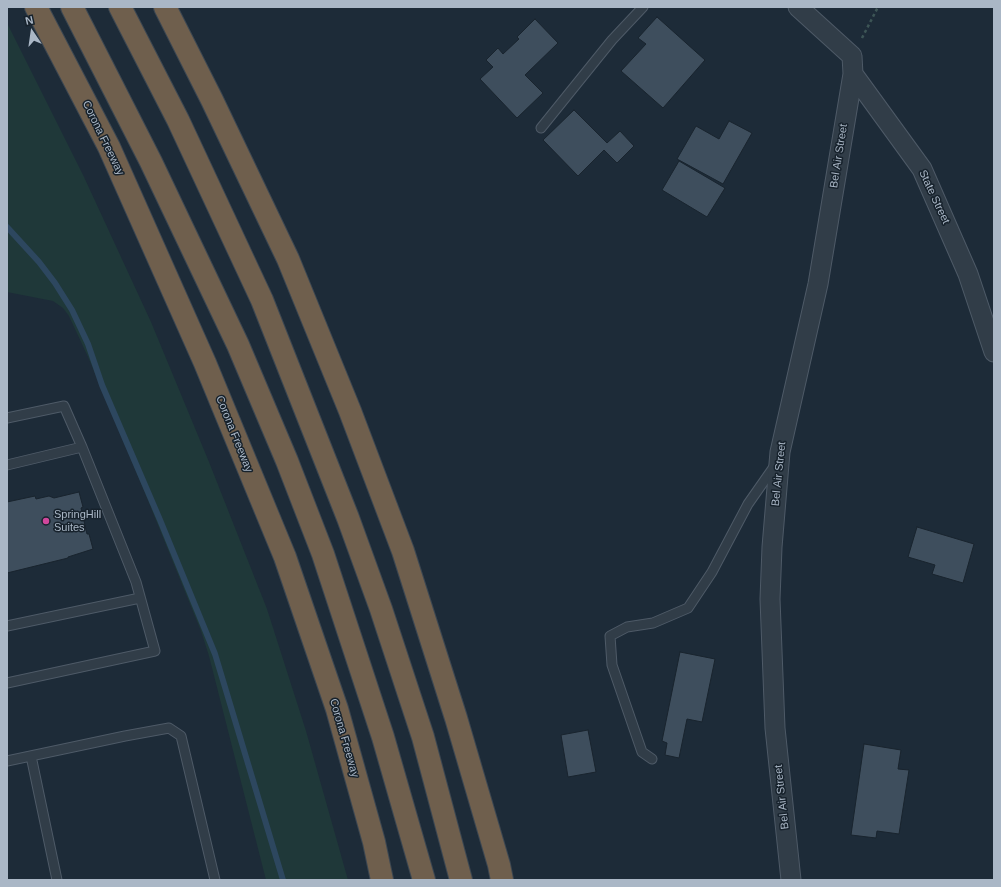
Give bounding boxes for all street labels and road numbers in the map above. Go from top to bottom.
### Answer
street label: Corona Freeway [79,99,127,177]
street label: Bel Air Street [827,123,851,189]
street label: State Street [916,168,952,226]
street label: Corona Freeway [213,394,255,474]
street label: Bel Air Street [769,441,789,507]
street label: Corona Freeway [326,697,362,779]
street label: Bel Air Street [772,764,792,830]

